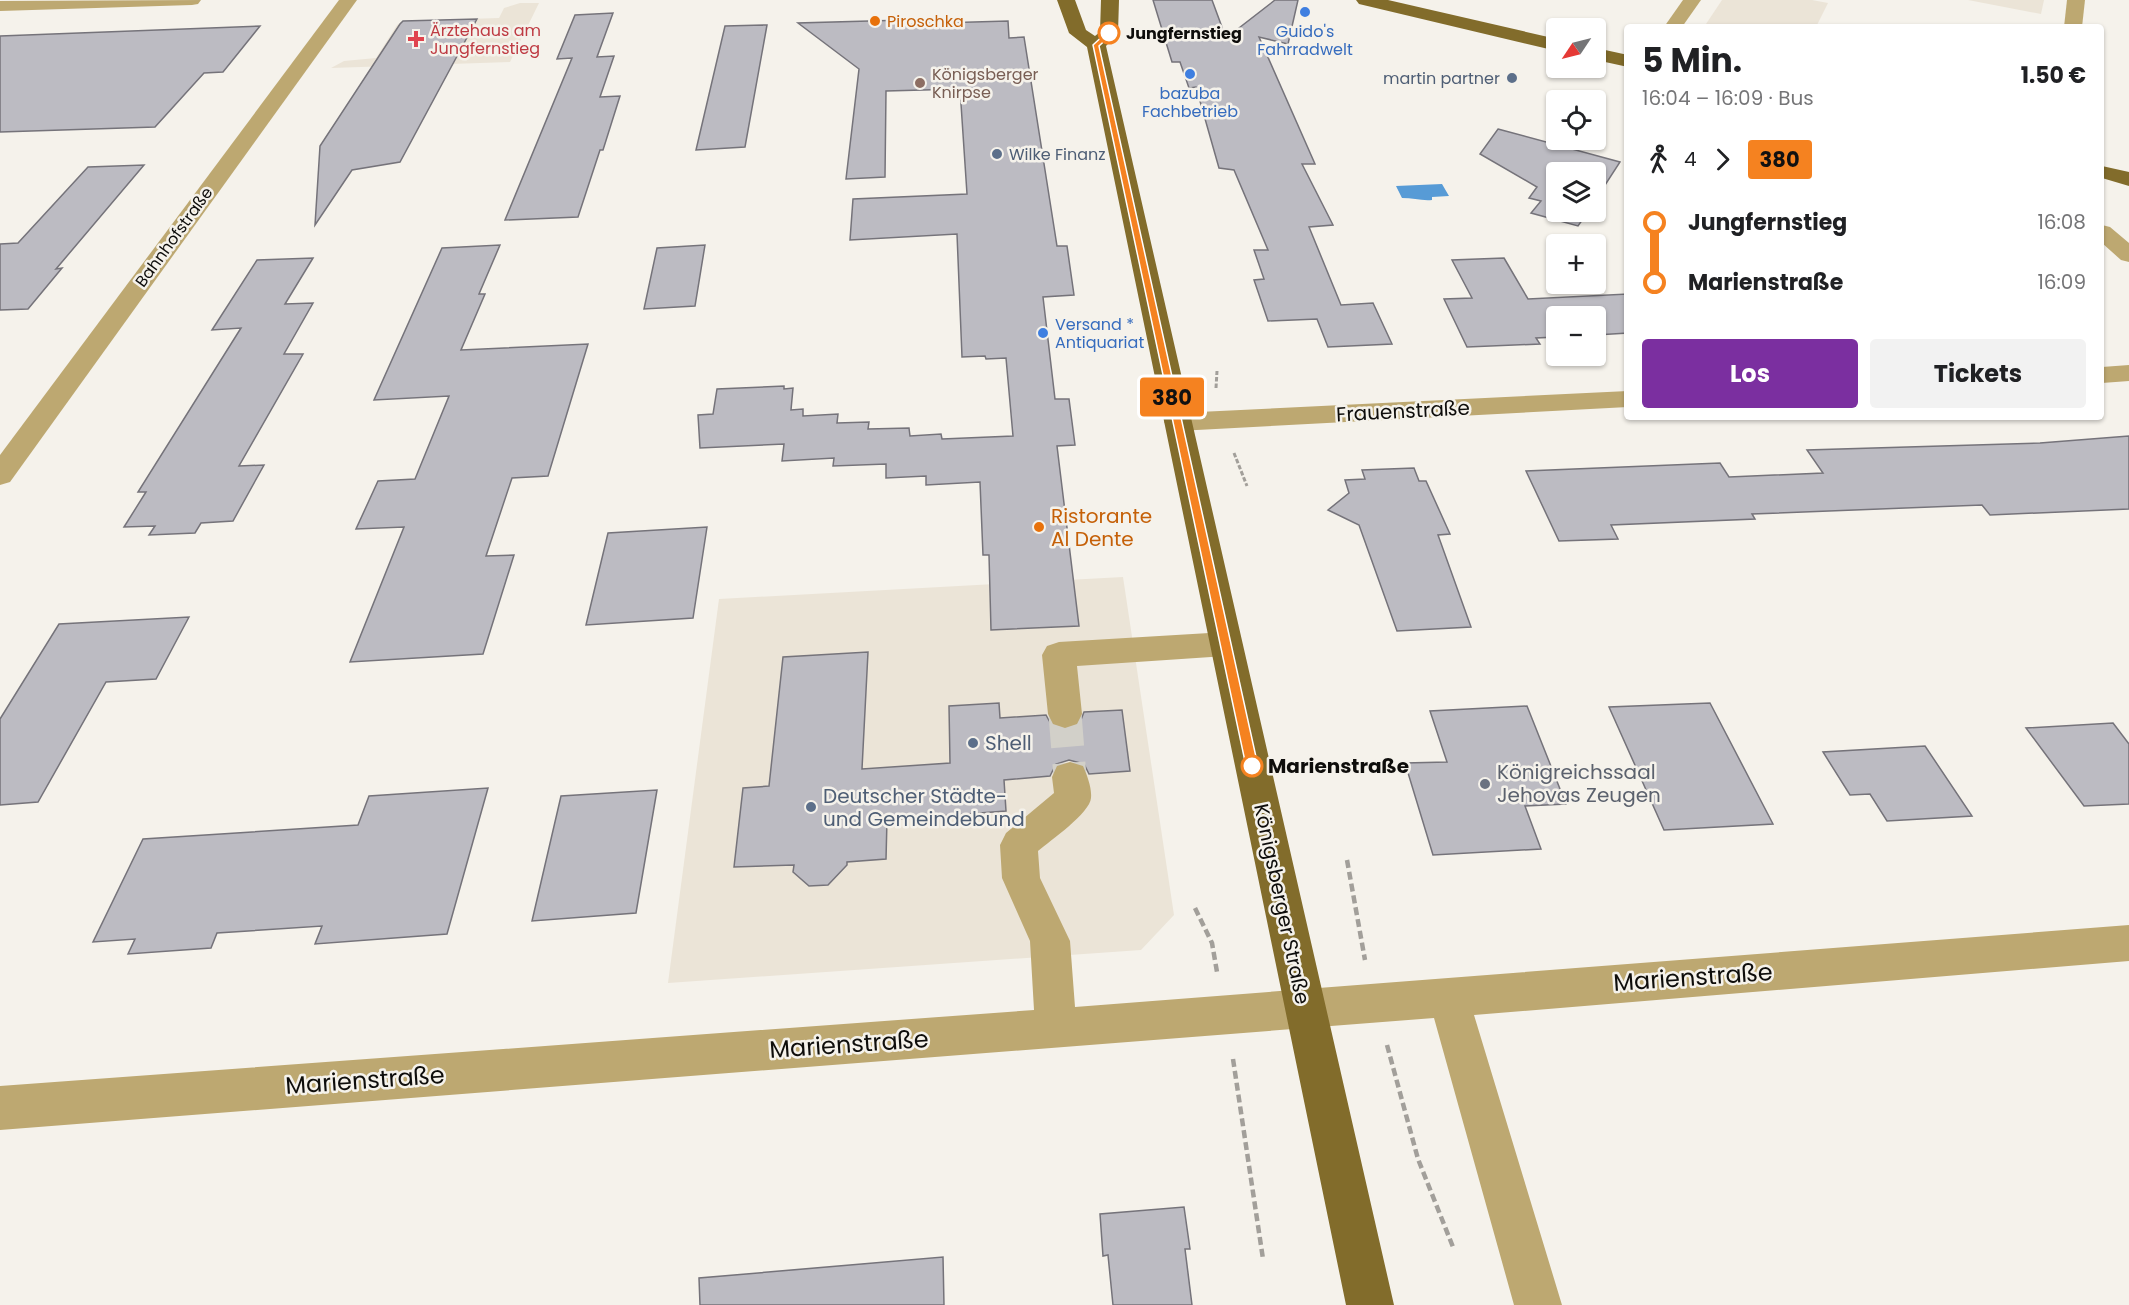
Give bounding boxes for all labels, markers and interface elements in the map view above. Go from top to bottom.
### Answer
marker: Guido's Fahrradwelt [1298,5,1312,19]
place label: Piroschka [887,10,964,33]
marker: Piroschka [868,14,882,28]
north arrow [1546,18,1606,78]
map controls [1546,18,1606,366]
place label: Ärztehaus am Jungfernstieg [430,19,541,60]
place label: Guido's Fahrradwelt [1257,20,1353,61]
marker: Jungfernstieg [1098,22,1120,44]
place label: Jungfernstieg [1126,22,1242,45]
marker: Ärztehaus am Jungfernstieg [407,30,425,48]
text: 5 Min. [1642,37,1742,84]
text: 1.50 € [2021,60,2086,91]
place label: Königsberger Knirpse [932,63,1039,104]
marker: bazuba Fachbetrieb [1183,67,1197,81]
place label: martin partner [1383,67,1500,90]
marker: martin partner [1505,71,1519,85]
marker: Königsberger Knirpse [913,76,927,90]
place label: bazuba Fachbetrieb [1142,82,1238,123]
text: 16:04 – 16:09 · Bus [1642,84,1814,112]
button: locate [1546,90,1606,150]
place label: Wilke Finanz [1009,143,1106,166]
icon: walk [1642,143,1675,176]
icon: forward [1706,143,1739,176]
text: 4 [1684,145,1697,173]
text: 380 [1760,145,1800,174]
marker: Wilke Finanz [990,147,1004,161]
button: layers [1546,162,1606,222]
street label: Bahnhofstraße [130,182,218,292]
text: Jungfernstieg [1688,207,1847,238]
text: 16:08 [2037,208,2086,236]
button: + [1546,234,1606,294]
text: Marienstraße [1688,267,1843,298]
text: 16:09 [2037,268,2086,296]
button: − [1546,306,1606,366]
place label: Versand * Antiquariat [1055,313,1144,354]
marker: Versand * Antiquariat [1036,326,1050,340]
button: Los [1642,339,1858,408]
button: Tickets [1870,339,2086,408]
line badge: 380 [1138,378,1206,416]
text: 380 [1152,383,1192,412]
street label: Frauenstraße [1335,394,1471,428]
place label: Ristorante Al Dente [1051,502,1152,553]
marker: Ristorante Al Dente [1032,520,1046,534]
place label: Shell [985,729,1032,757]
marker: Shell [966,736,980,750]
place label: Marienstraße [1268,752,1409,780]
marker: Marienstraße [1241,755,1263,777]
place label: Königreichssaal Jehovas Zeugen [1497,758,1661,809]
marker: Königreichssaal Jehovas Zeugen [1478,777,1492,791]
place label: Deutscher Städte- und Gemeindebund [823,782,1025,833]
marker: Deutscher Städte- und Gemeindebund [804,800,818,814]
street label: Königsberger Straße [1247,801,1317,1007]
street label: Marienstraße [1612,955,1774,999]
street label: Marienstraße [768,1022,930,1066]
street label: Marienstraße [284,1058,446,1102]

